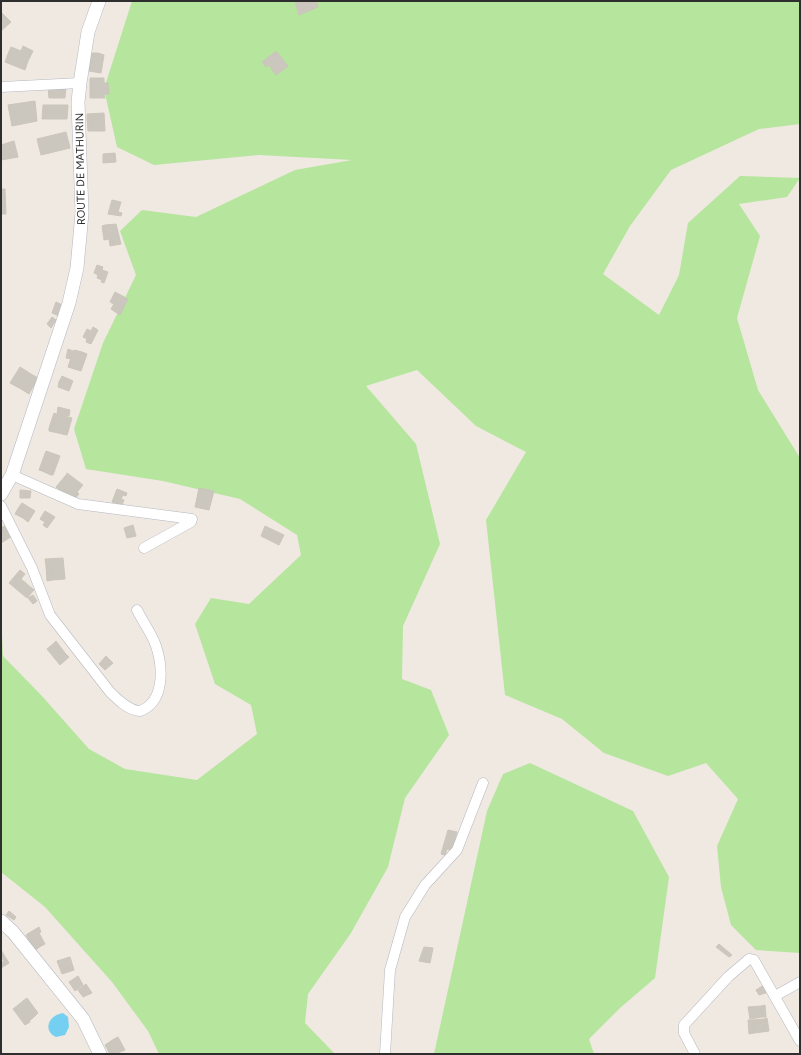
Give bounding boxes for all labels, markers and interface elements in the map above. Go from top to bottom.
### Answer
street label: ROUTE DE MATHURIN [73,113,88,225]

